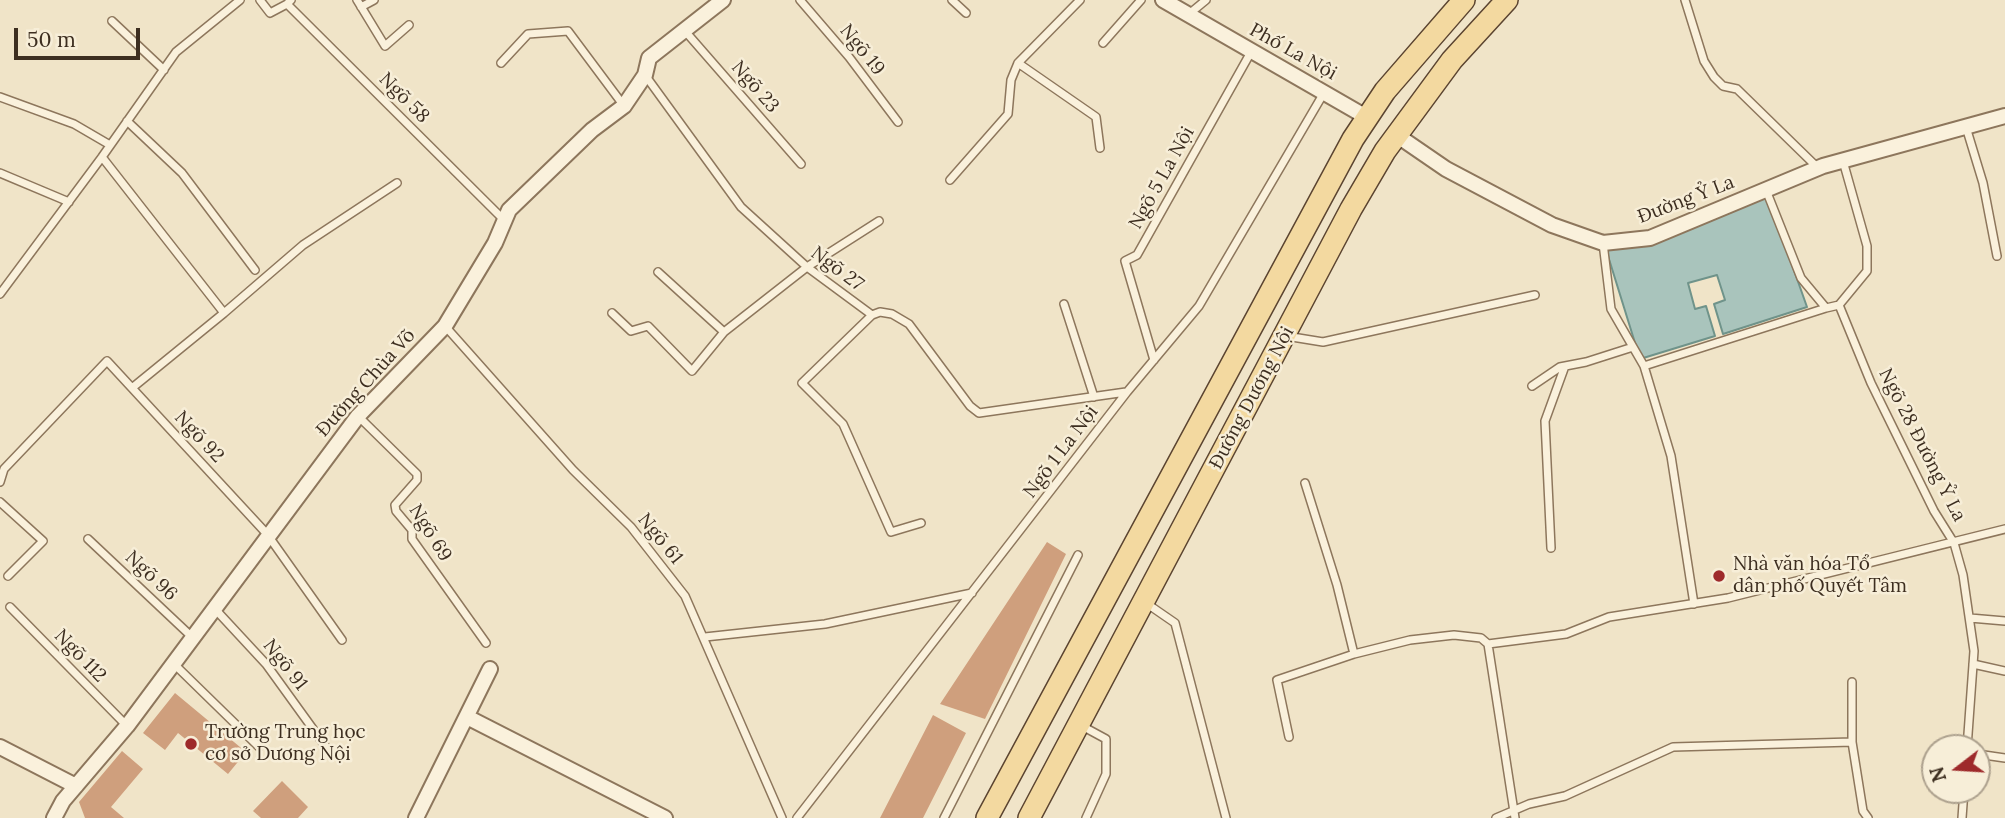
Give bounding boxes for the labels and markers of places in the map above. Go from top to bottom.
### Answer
place label: Nhà văn hóa Tổ dân phố Quyết Tâm [1733,554,1907,598]
marker: Nhà văn hóa Tổ dân phố Quyết Tâm [1711,568,1727,584]
place label: Trường Trung học cơ sở Dương Nội [205,722,366,766]
marker: Trường Trung học cơ sở Dương Nội [183,736,199,752]

